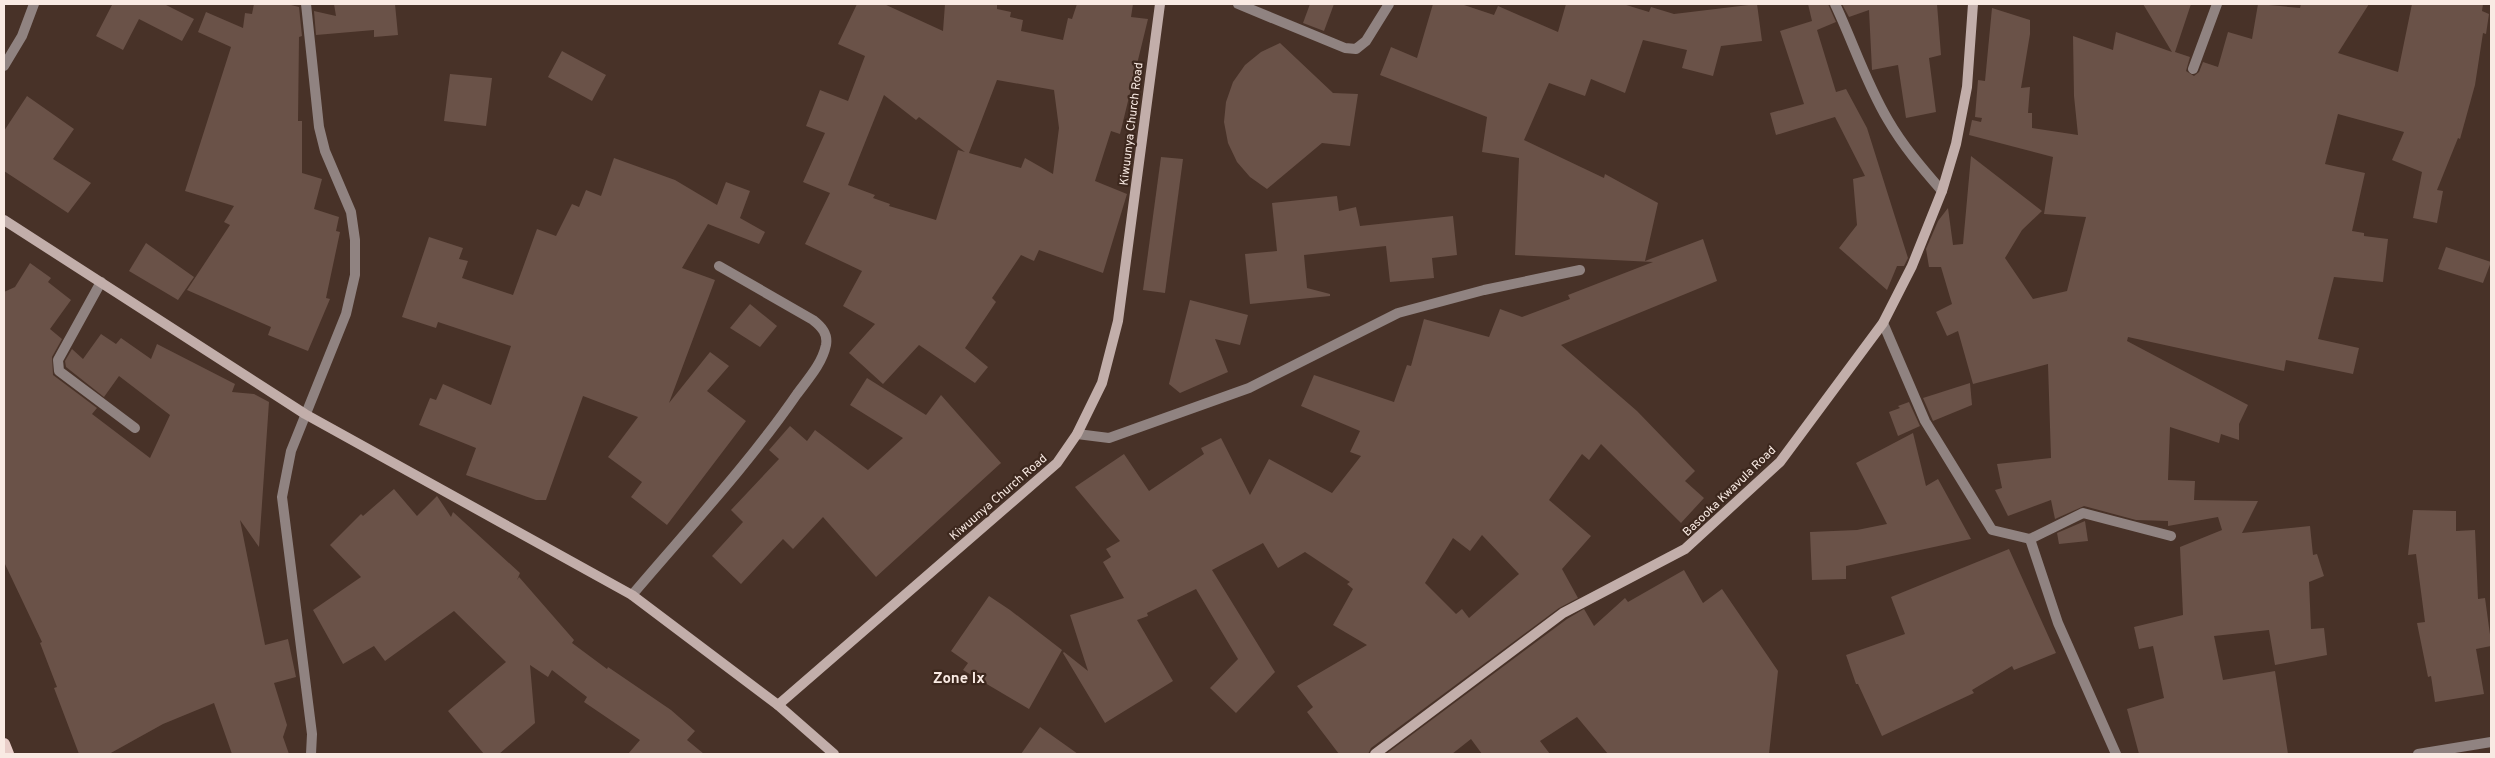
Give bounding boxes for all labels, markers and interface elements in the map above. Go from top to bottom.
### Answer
street label: Kiwuunya Church Road [1116,62,1148,187]
street label: Basooka Kwavula Road [1680,443,1780,540]
street label: Kiwuunya Church Road [947,451,1051,545]
district label: Zone Ix [933,670,985,689]

